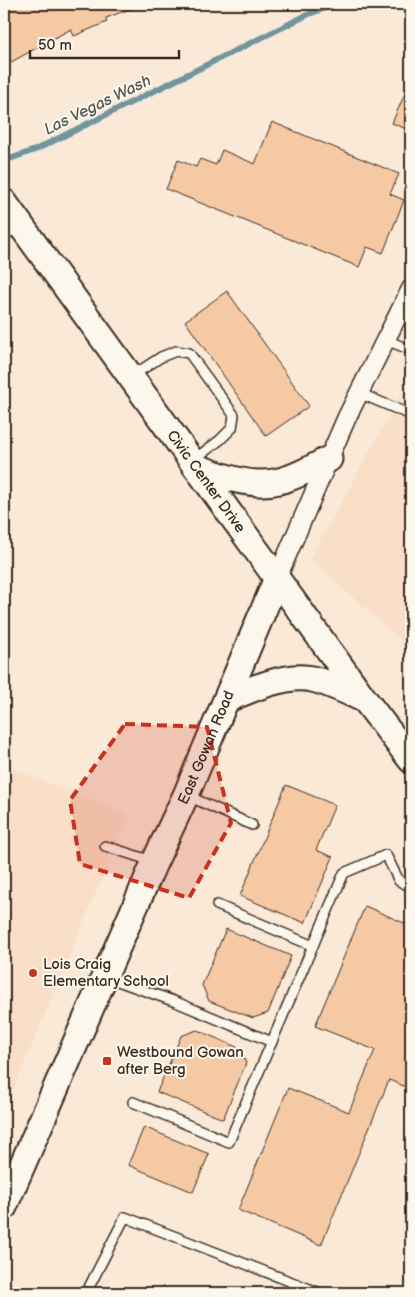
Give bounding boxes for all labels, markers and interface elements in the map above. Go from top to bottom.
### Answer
scale bar [30,28,179,60]
text: 50 m [38,36,72,55]
water label: Las Vegas Wash [41,71,154,139]
street label: Civic Center Drive [162,427,250,537]
street label: East Gowan Road [174,688,239,808]
place label: Lois Craig Elementary School [43,955,169,991]
marker: Lois Craig Elementary School [27,967,39,979]
place label: Westbound Gowan after Berg [117,1043,244,1079]
marker: Westbound Gowan after Berg [101,1055,113,1067]

